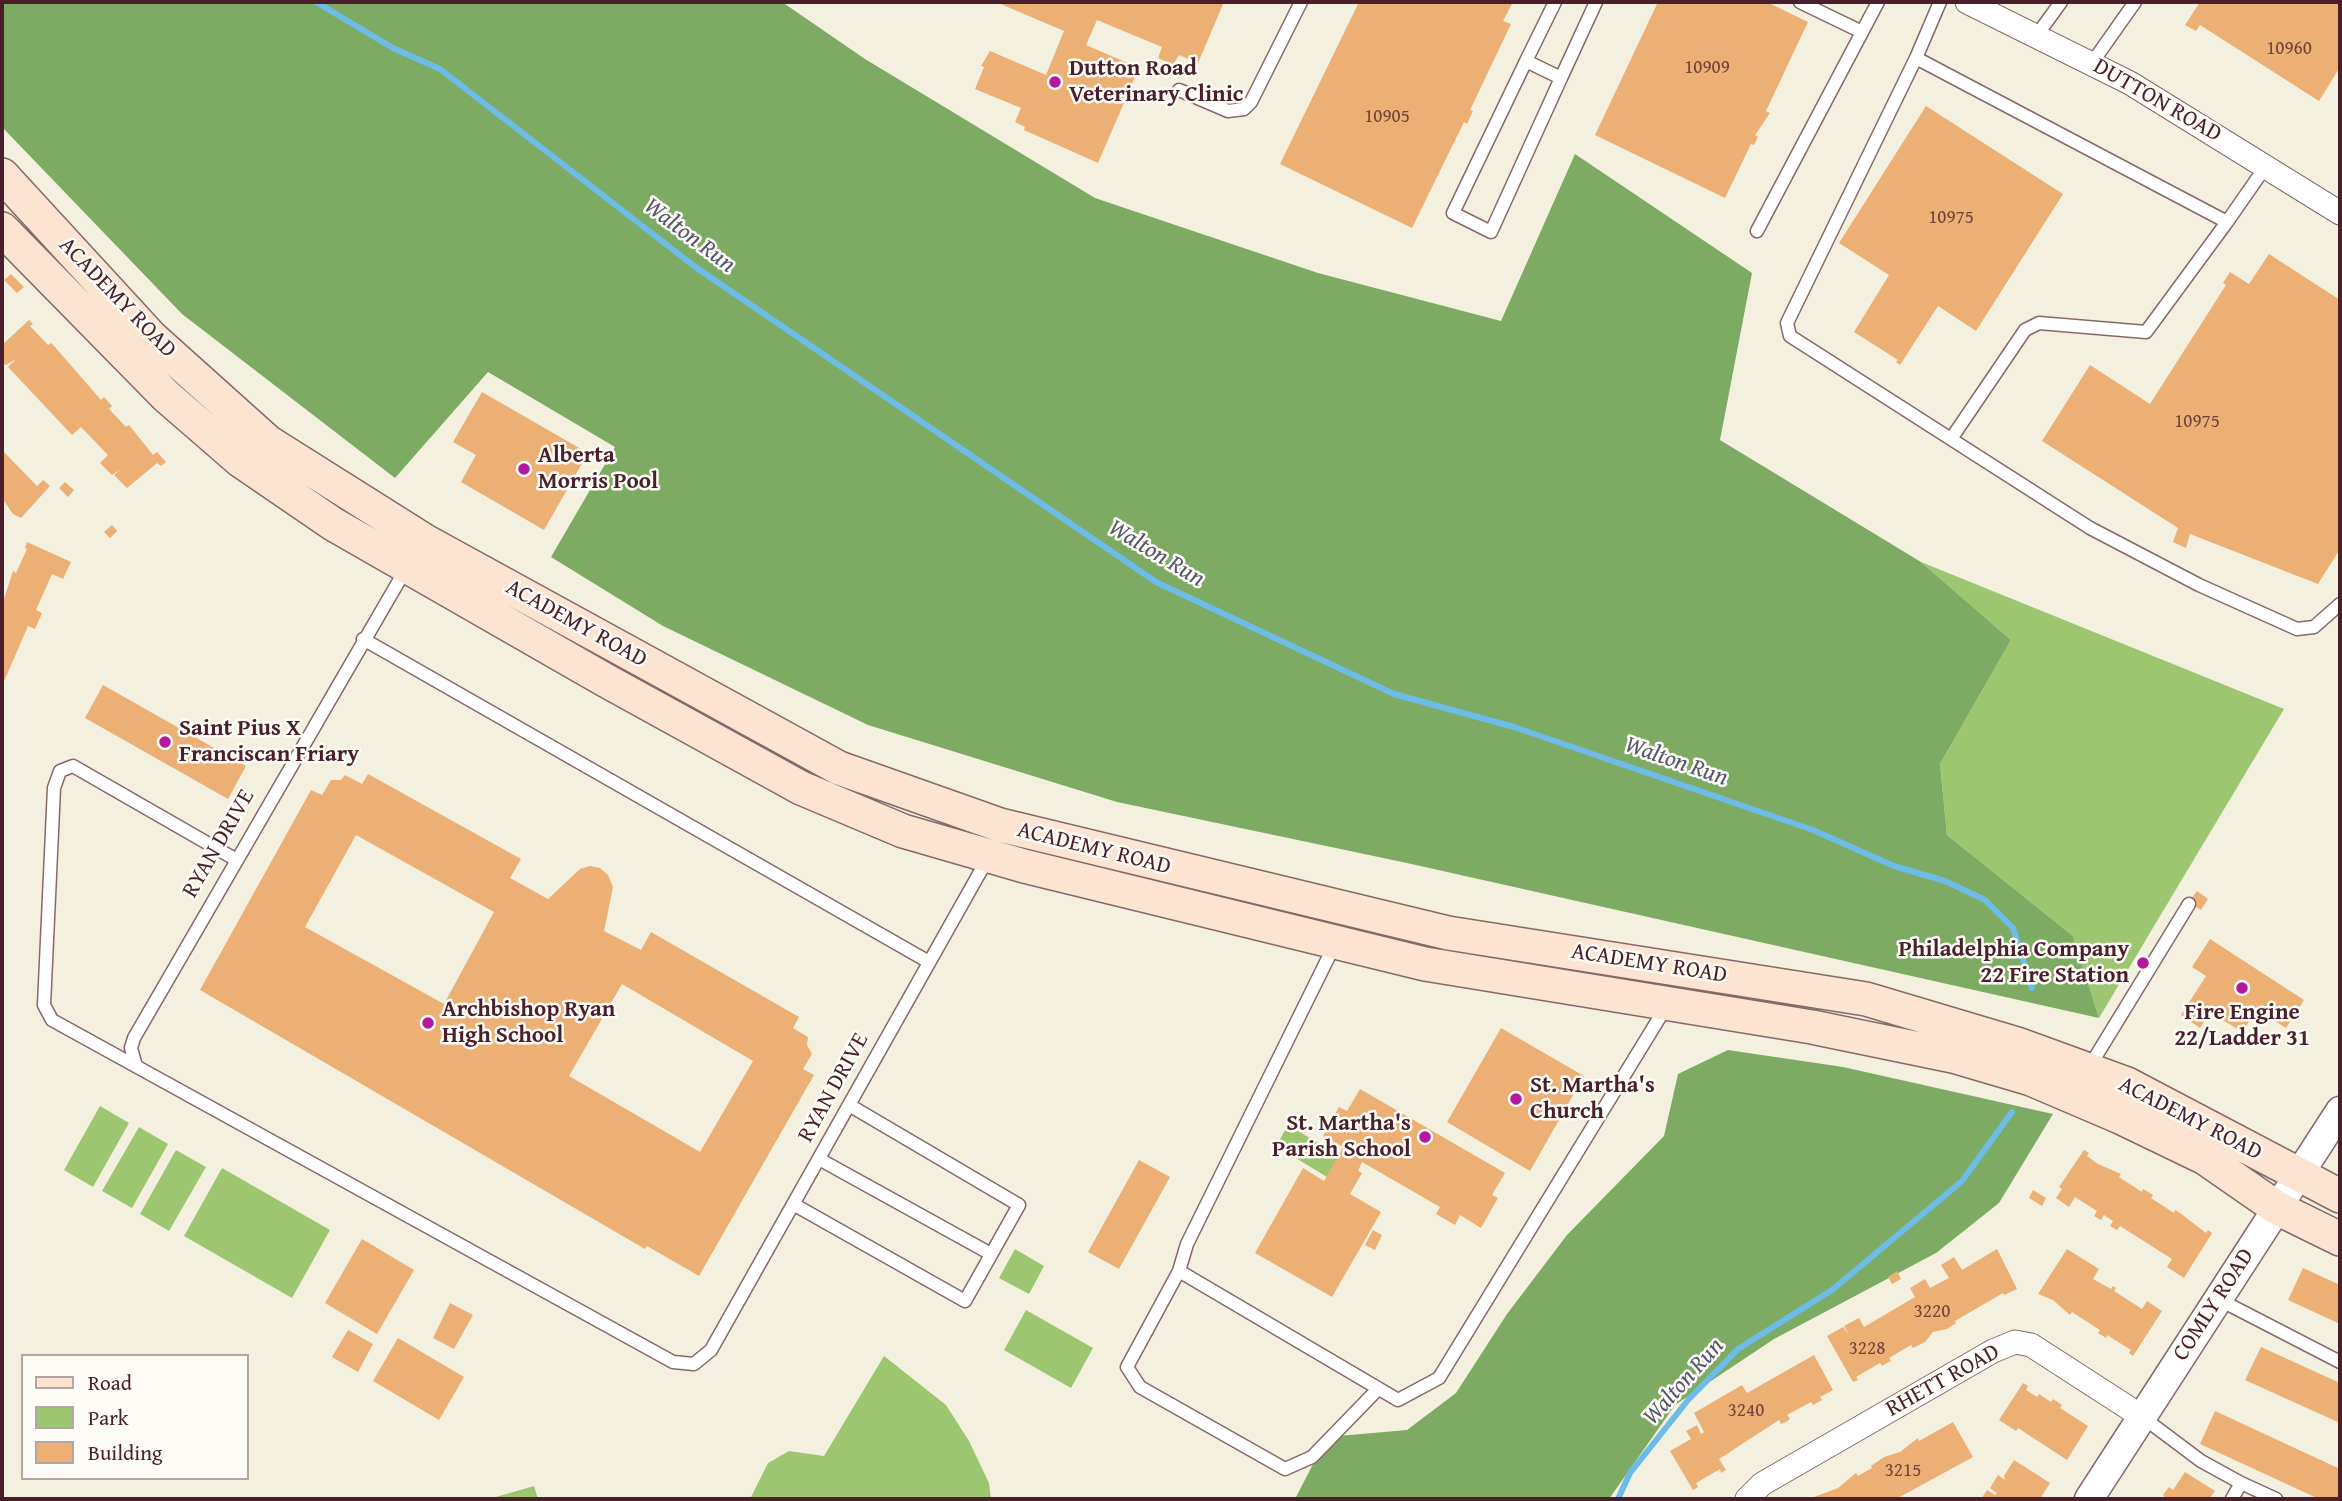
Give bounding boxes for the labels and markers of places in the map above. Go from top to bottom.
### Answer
place label: Dutton Road Veterinary Clinic [1069,55,1243,109]
marker: Dutton Road Veterinary Clinic [1047,74,1063,90]
place label: Alberta Morris Pool [538,442,658,496]
marker: Alberta Morris Pool [516,461,532,477]
place label: Saint Pius X Franciscan Friary [179,715,359,769]
marker: Saint Pius X Franciscan Friary [157,734,173,750]
place label: Philadelphia Company 22 Fire Station [1898,936,2129,990]
marker: Philadelphia Company 22 Fire Station [2135,955,2151,971]
marker: Fire Engine 22/Ladder 31 [2234,980,2250,996]
place label: Archbishop Ryan High School [442,996,615,1050]
place label: Fire Engine 22/Ladder 31 [2174,999,2310,1053]
marker: Archbishop Ryan High School [420,1015,436,1031]
place label: St. Martha's Church [1530,1072,1655,1126]
marker: St. Martha's Church [1508,1091,1524,1107]
place label: St. Martha's Parish School [1272,1110,1411,1164]
marker: St. Martha's Parish School [1417,1129,1433,1145]

